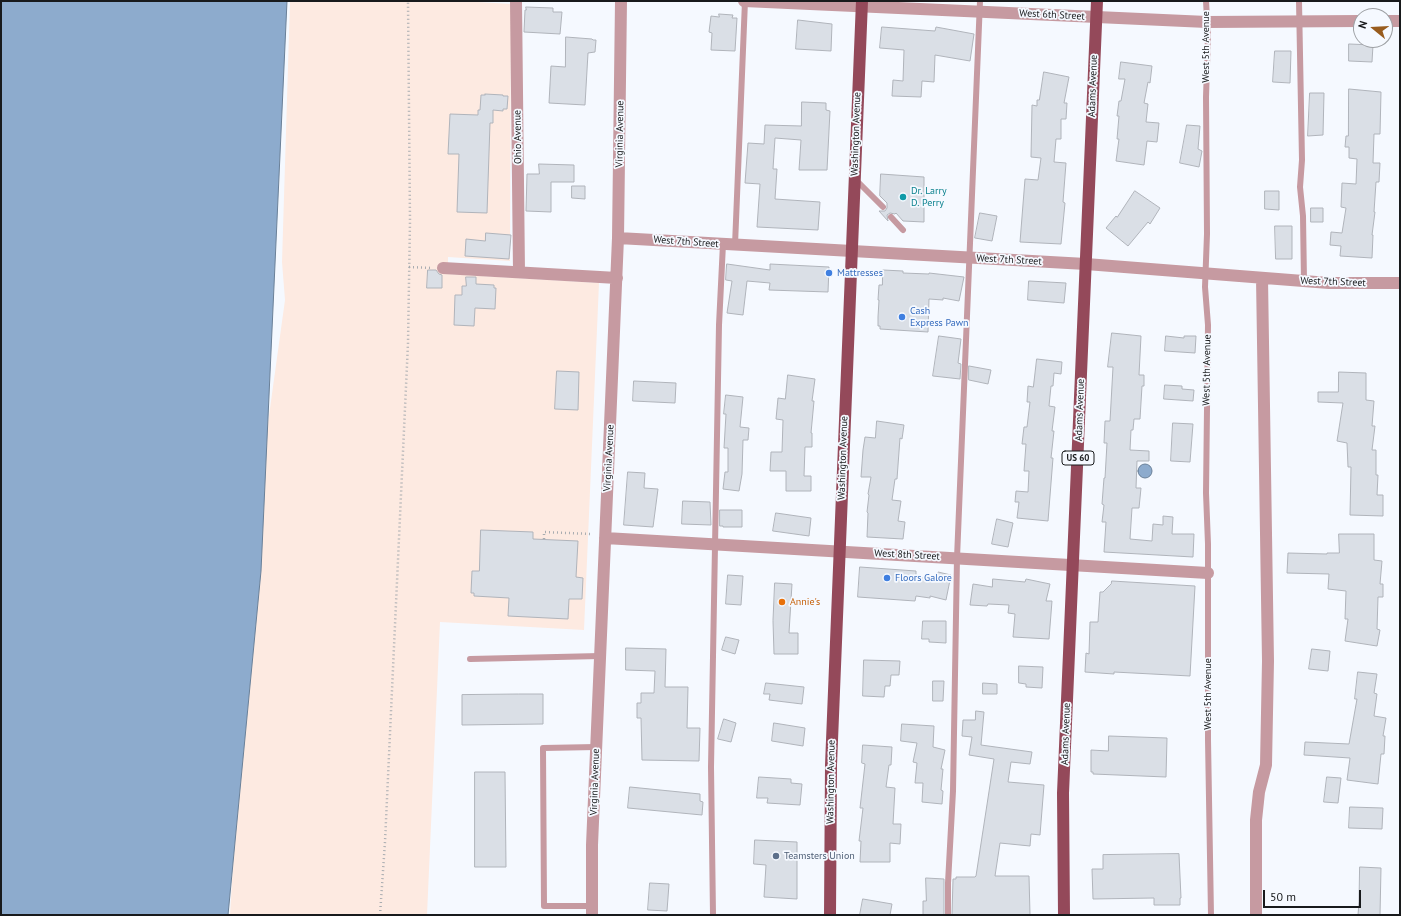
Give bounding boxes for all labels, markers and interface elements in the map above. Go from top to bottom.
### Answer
street label: West 6th Street [1019,7,1085,23]
north arrow [1353,8,1393,48]
street label: West 5th Avenue [1200,11,1212,83]
text: N [1355,19,1370,30]
street label: Adams Avenue [1086,55,1100,117]
street label: Washington Avenue [849,92,863,176]
street label: Virginia Avenue [613,100,627,168]
street label: Ohio Avenue [512,110,524,164]
place label: Dr. Larry D. Perry [911,185,947,208]
marker: Dr. Larry D. Perry [898,192,908,202]
street label: West 7th Street [653,234,719,250]
street label: West 7th Street [976,252,1042,268]
place label: Mattresses [837,267,883,279]
marker: Mattresses [824,268,834,278]
street label: West 7th Street [1300,275,1366,289]
place label: Cash Express Pawn [910,305,969,328]
marker: Cash Express Pawn [897,312,907,322]
street label: West 5th Avenue [1200,334,1214,406]
street label: Adams Avenue [1073,379,1087,441]
street label: Washington Avenue [836,416,850,500]
street label: Virginia Avenue [601,424,617,492]
road number: US 60 [1062,451,1094,465]
street label: West 8th Street [874,547,940,563]
place label: Floors Galore [895,572,952,584]
marker: Floors Galore [882,573,892,583]
place label: Annie's [790,596,820,608]
marker: Annie's [777,597,787,607]
street label: West 5th Avenue [1202,658,1214,730]
street label: Adams Avenue [1059,703,1073,765]
street label: Washington Avenue [824,740,838,824]
street label: Virginia Avenue [588,748,602,816]
place label: Teamsters Union [784,850,855,862]
marker: Teamsters Union [771,851,781,861]
scale bar [1265,882,1363,908]
text: 50 m [1270,889,1296,904]

